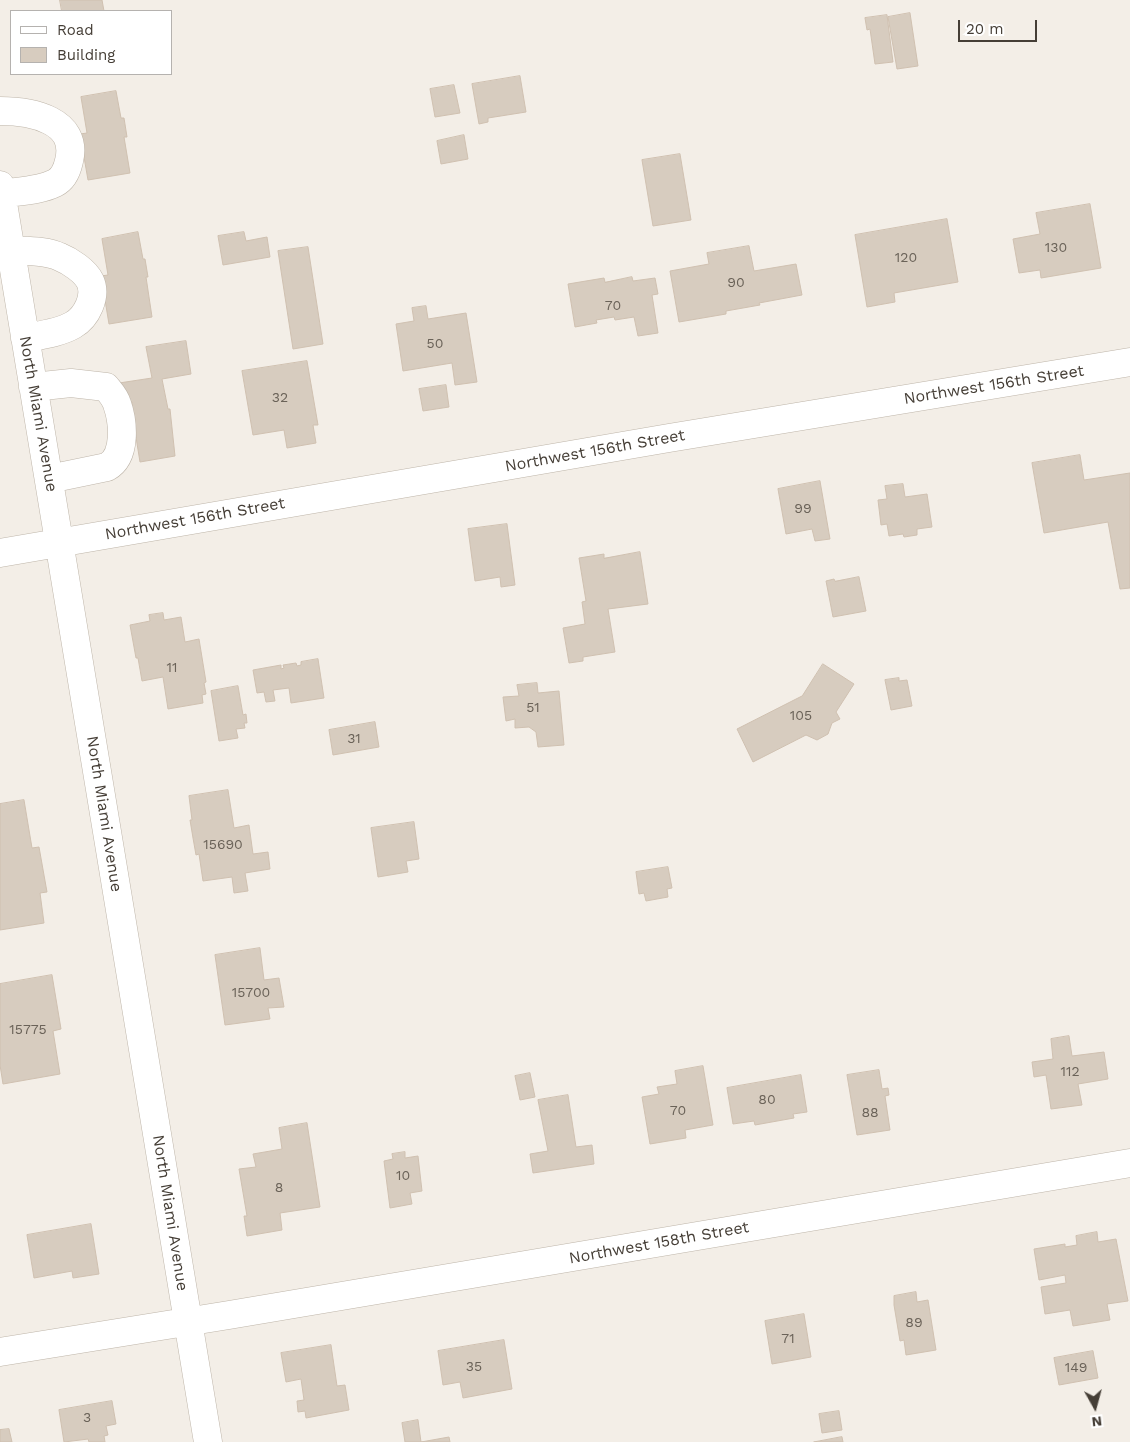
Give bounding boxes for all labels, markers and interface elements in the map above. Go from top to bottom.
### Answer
legend [10,10,172,75]
scale bar [960,10,1039,42]
text: 20 m [966,20,1004,38]
text: Road [57,21,94,39]
text: Building [57,46,115,64]
house number: 130 [1045,240,1067,256]
house number: 120 [895,250,917,266]
house number: 90 [727,275,745,291]
house number: 70 [605,298,621,314]
street label: North Miami Avenue [15,335,61,493]
house number: 50 [427,336,443,352]
street label: Northwest 156th Street [903,361,1085,409]
house number: 32 [272,390,288,406]
street label: Northwest 156th Street [504,426,686,476]
street label: Northwest 156th Street [104,494,286,544]
house number: 99 [794,501,812,517]
house number: 11 [167,660,177,676]
house number: 51 [526,700,540,716]
house number: 105 [790,708,812,724]
house number: 31 [347,731,361,747]
street label: North Miami Avenue [82,735,126,893]
house number: 15690 [203,837,243,853]
house number: 15700 [232,985,270,1001]
house number: 15775 [9,1022,47,1038]
house number: 112 [1060,1064,1080,1080]
house number: 80 [758,1092,776,1108]
house number: 70 [670,1103,686,1119]
house number: 88 [861,1105,879,1121]
street label: North Miami Avenue [148,1134,192,1292]
house number: 10 [396,1168,410,1184]
house number: 8 [275,1180,283,1196]
street label: Northwest 158th Street [568,1218,750,1268]
house number: 89 [905,1315,923,1331]
house number: 71 [781,1331,795,1347]
house number: 35 [466,1359,482,1375]
house number: 149 [1065,1360,1087,1376]
north arrow [1070,1382,1120,1432]
house number: 3 [83,1410,91,1426]
text: N [1091,1413,1103,1430]

